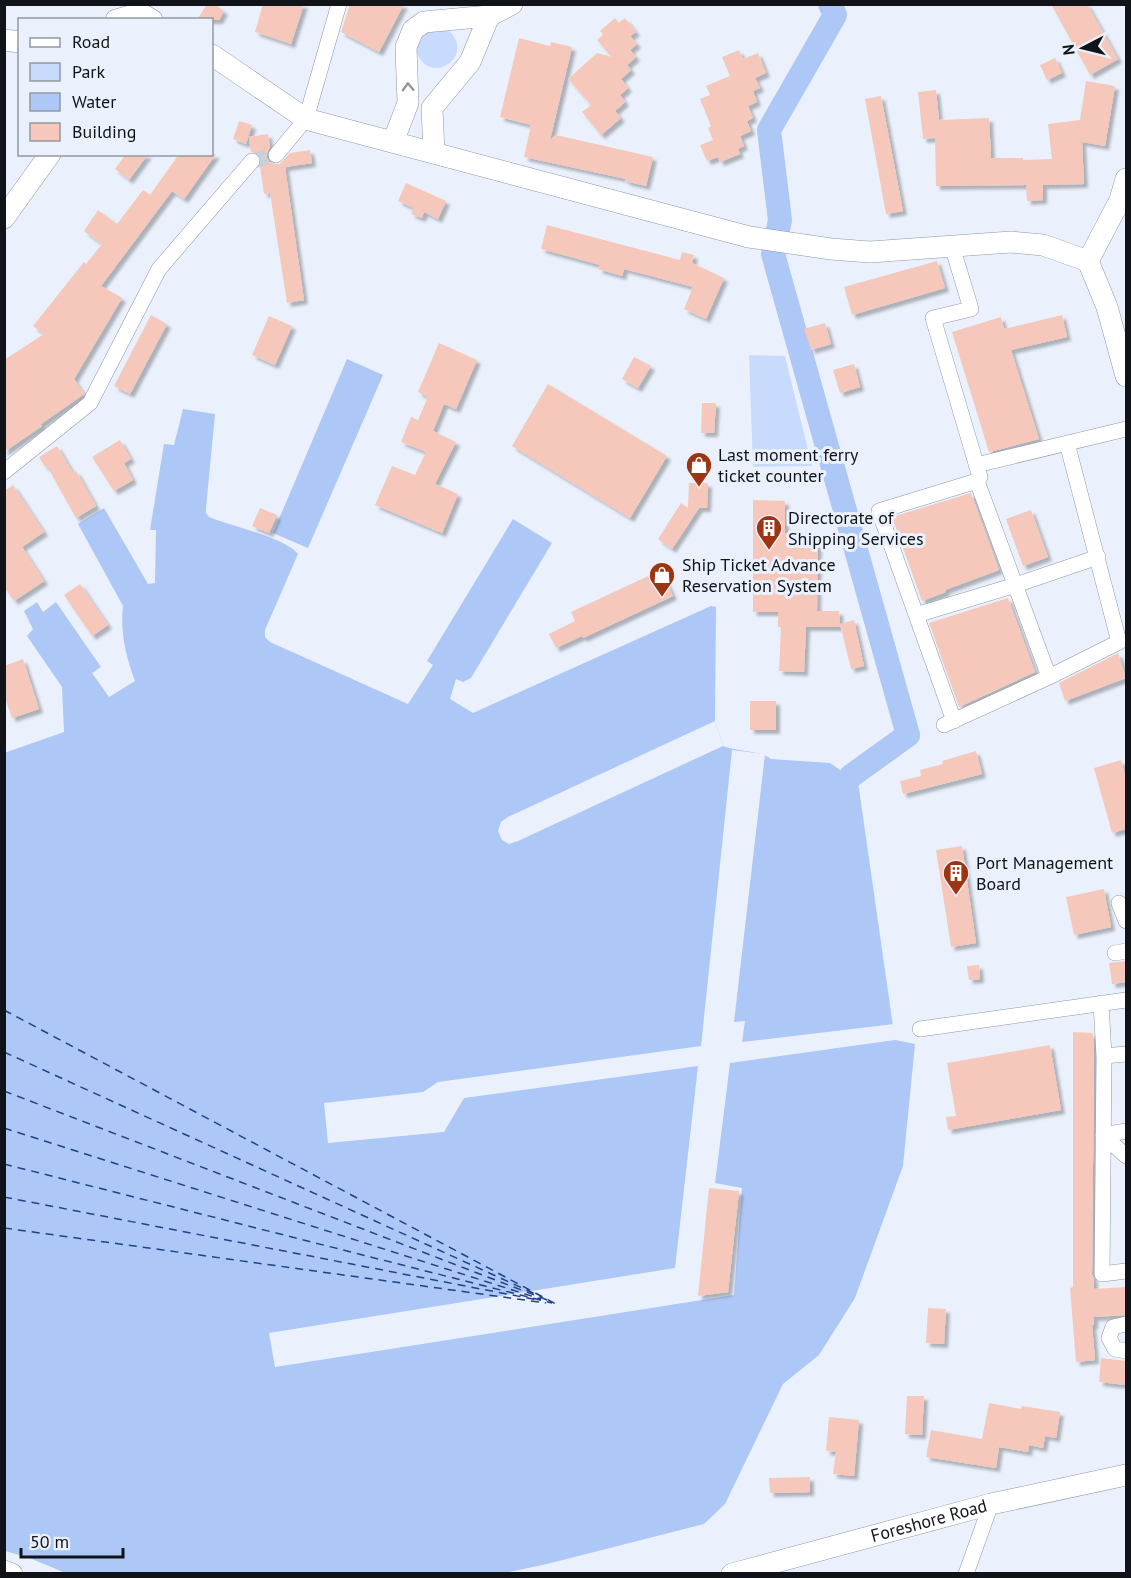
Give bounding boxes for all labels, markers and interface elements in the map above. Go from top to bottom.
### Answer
legend [18,18,213,156]
north arrow [1053,18,1113,78]
text: Road [72,30,110,53]
text: N [1058,43,1079,56]
text: Park [72,60,105,83]
one-way arrow [401,82,414,91]
text: Water [72,90,116,113]
text: Building [72,120,136,143]
place label: Last moment ferry ticket counter [718,443,859,487]
shop icon: Last moment ferry ticket counter [684,450,714,488]
place label: Directorate of Shipping Services [788,506,924,550]
building icon: Directorate of Shipping Services [754,513,784,551]
place label: Ship Ticket Advance Reservation System [682,553,836,597]
shop icon: Ship Ticket Advance Reservation System [647,560,677,598]
place label: Port Management Board [976,851,1113,895]
building icon: Port Management Board [941,858,971,896]
street label: Foreshore Road [868,1494,990,1547]
scale bar [21,1521,123,1559]
text: 50 m [30,1530,69,1553]

